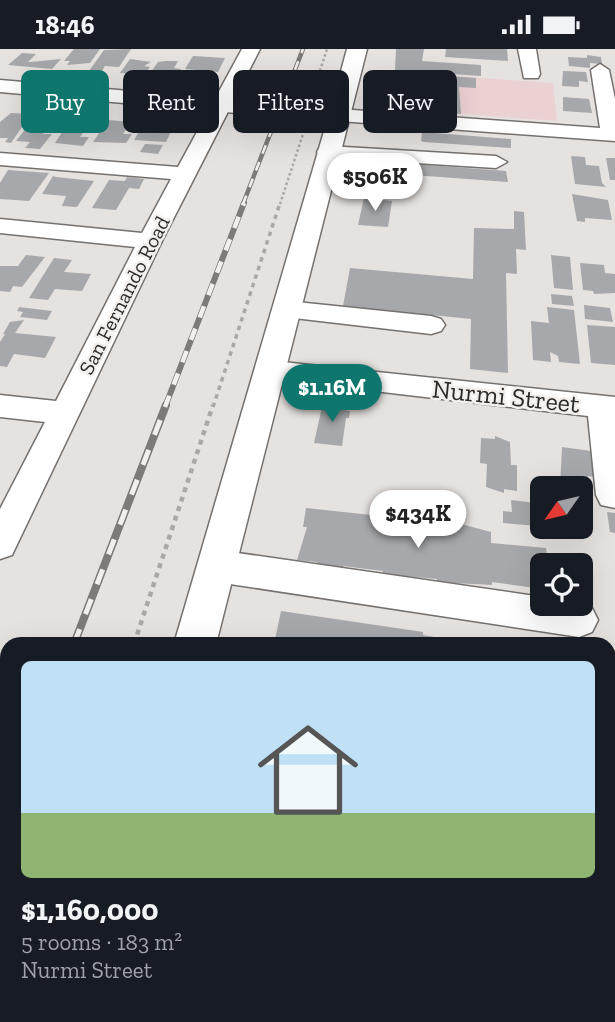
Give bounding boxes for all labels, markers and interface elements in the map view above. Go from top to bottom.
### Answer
text: 18:46 [35,9,95,41]
chip: Buy [21,70,109,133]
chip: Rent [123,70,219,133]
chip: Filters [233,70,349,133]
chip: New [363,70,457,133]
pin: $506K [326,153,424,213]
text: $506K [343,162,407,190]
street label: San Fernando Road [73,211,175,378]
pin: $1.16M [275,365,389,424]
street label: Nurmi Street [431,372,582,420]
text: $1.16M [298,373,366,401]
north arrow [530,476,593,539]
map controls [530,476,593,616]
pin: $434K [369,491,467,550]
text: $434K [385,499,451,527]
button: locate [530,553,593,616]
icon: home [245,707,371,833]
text: $1,160,000 [21,892,159,928]
text: 5 rooms · 183 m² [21,928,182,956]
text: Nurmi Street [21,956,152,984]

